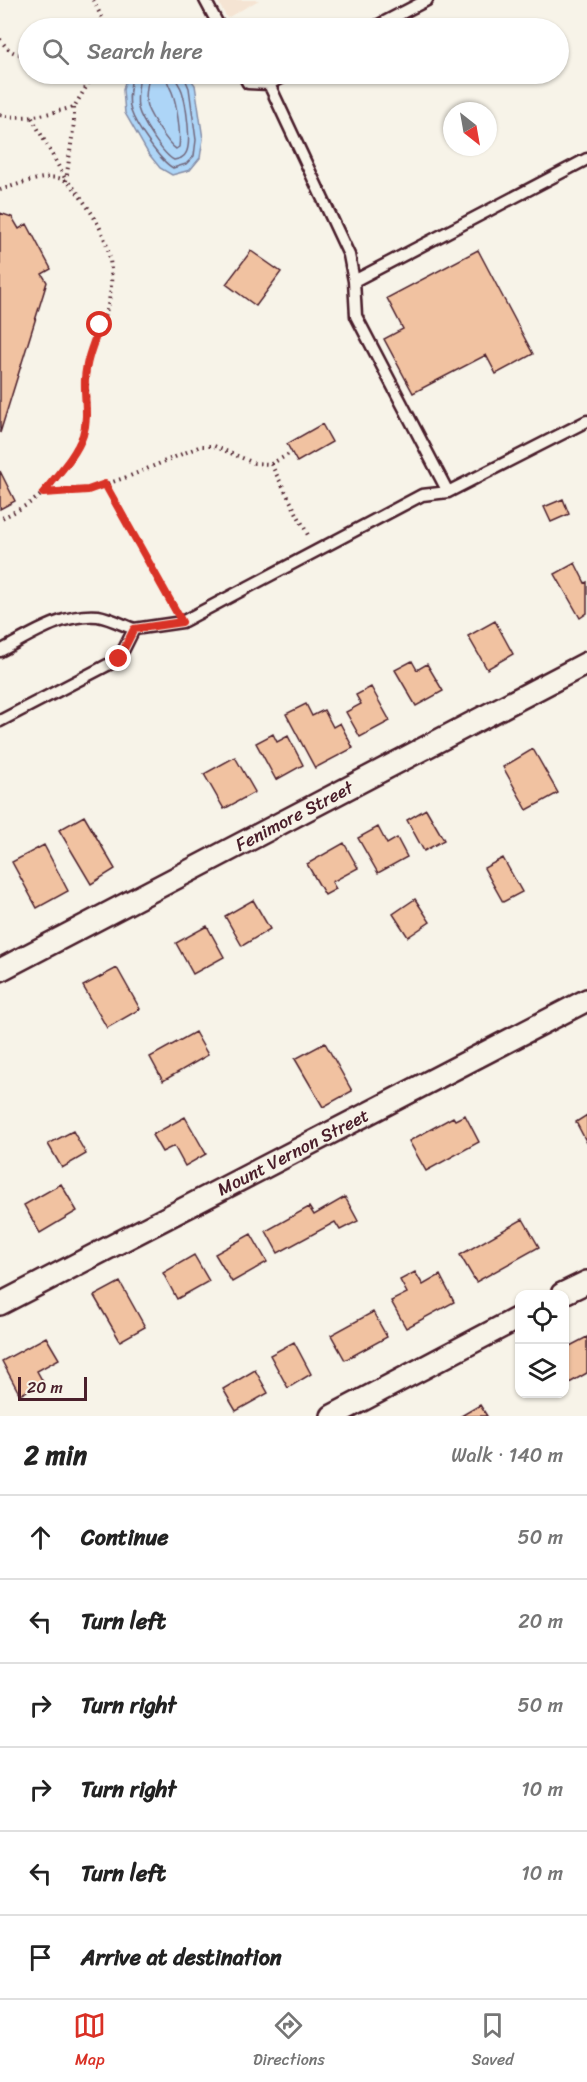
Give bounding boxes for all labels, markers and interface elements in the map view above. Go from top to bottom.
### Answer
search box [18,18,569,84]
text: Search here [87,32,203,71]
icon: search [39,35,72,68]
north arrow [443,102,497,156]
route start [86,311,112,337]
route end [105,645,131,671]
street label: Fenimore Street [229,772,360,860]
street label: Mount Vernon Street [211,1099,375,1205]
map controls [515,1290,569,1398]
button: locate [515,1290,569,1344]
button: layers [515,1344,569,1398]
text: 20 m [27,1373,63,1402]
scale bar [18,1374,87,1402]
text: 2 min [24,1432,87,1478]
text: Walk · 140 m [451,1438,563,1473]
text: Continue [81,1518,169,1557]
text: 50 m [518,1520,563,1555]
icon: ahead [24,1521,57,1554]
text: Turn left [81,1602,166,1641]
text: 20 m [518,1604,563,1639]
icon: left [24,1605,57,1638]
text: Turn right [81,1686,176,1725]
text: 50 m [518,1688,563,1723]
icon: right [24,1689,57,1722]
text: Turn right [81,1770,176,1809]
text: 10 m [521,1772,563,1807]
icon: right [24,1773,57,1806]
text: Turn left [81,1854,166,1893]
text: 10 m [521,1856,563,1891]
icon: left [24,1857,57,1890]
text: Arrive at destination [81,1938,282,1977]
icon: arrive [24,1941,57,1974]
tab: Map [73,2009,106,2074]
tab: Directions [253,2009,325,2074]
tab: Saved [471,2009,514,2074]

